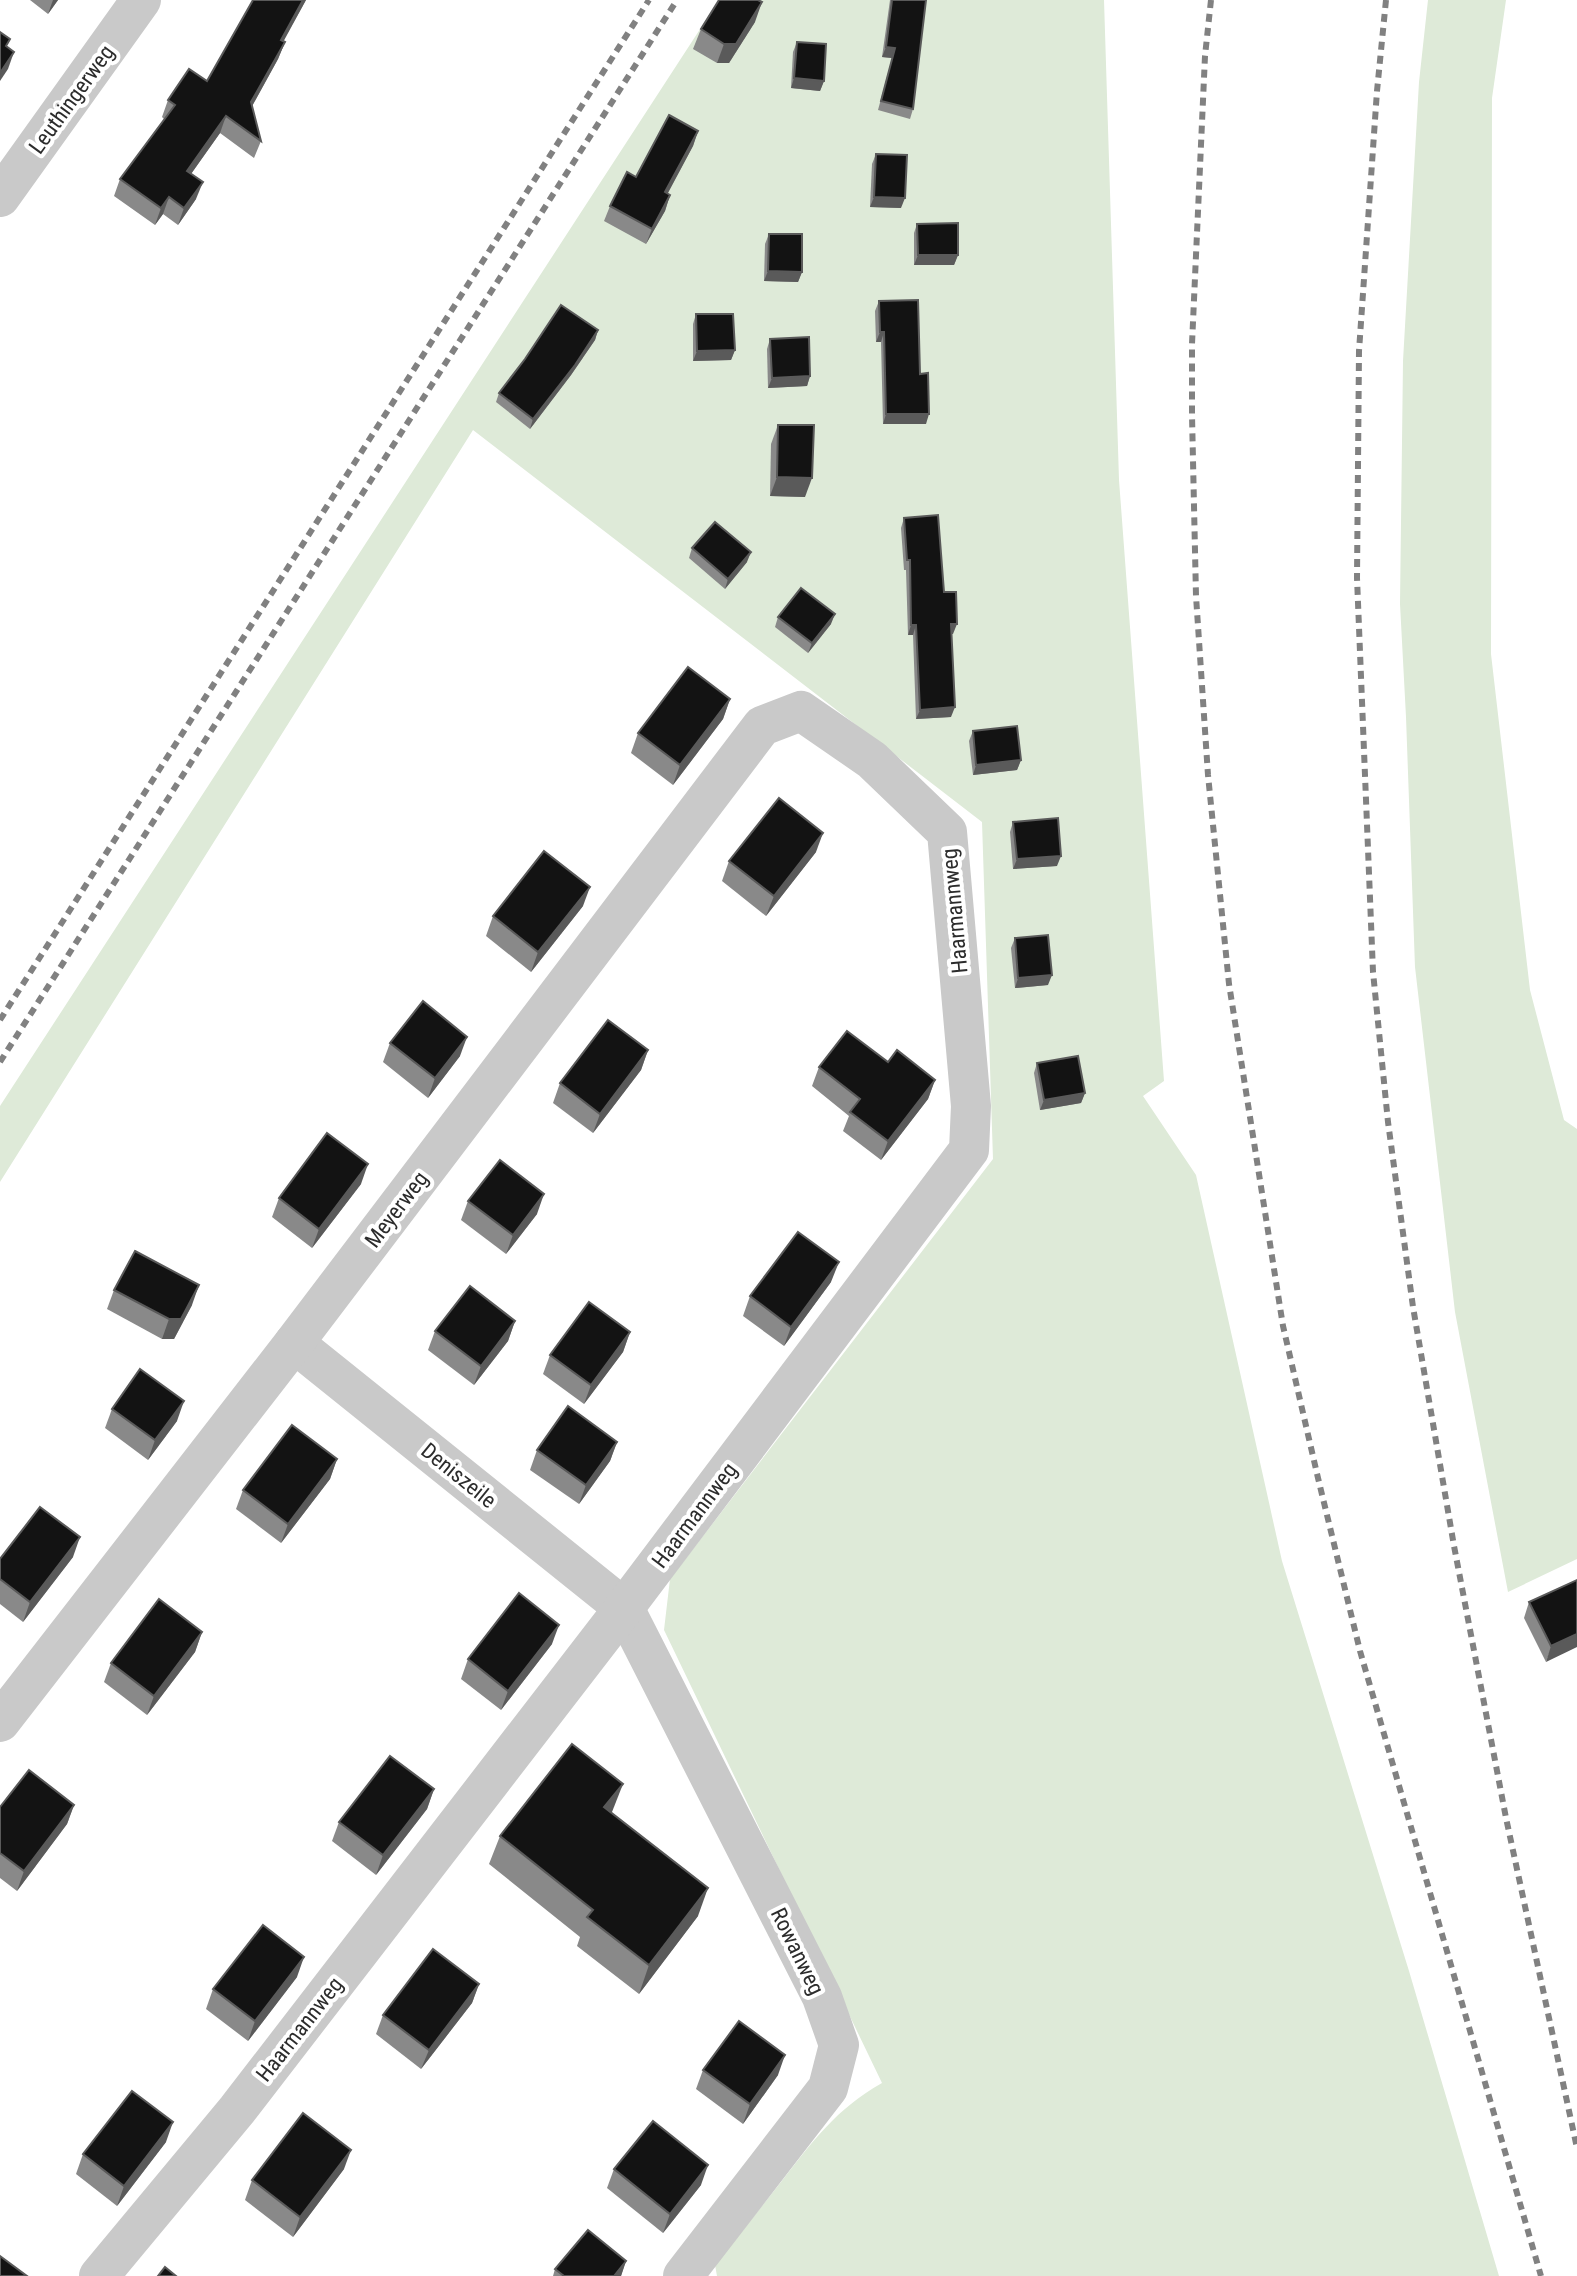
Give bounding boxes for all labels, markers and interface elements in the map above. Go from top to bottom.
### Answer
street label: Leuthingerweg [24,40,119,158]
street label: Haarmannweg [937,847,972,974]
street label: Meyerweg [360,1166,433,1252]
street label: Deniszeile [416,1438,501,1513]
street label: Haarmannweg [647,1458,742,1573]
street label: Rowanweg [766,1904,829,1999]
street label: Haarmannweg [251,1972,348,2086]

